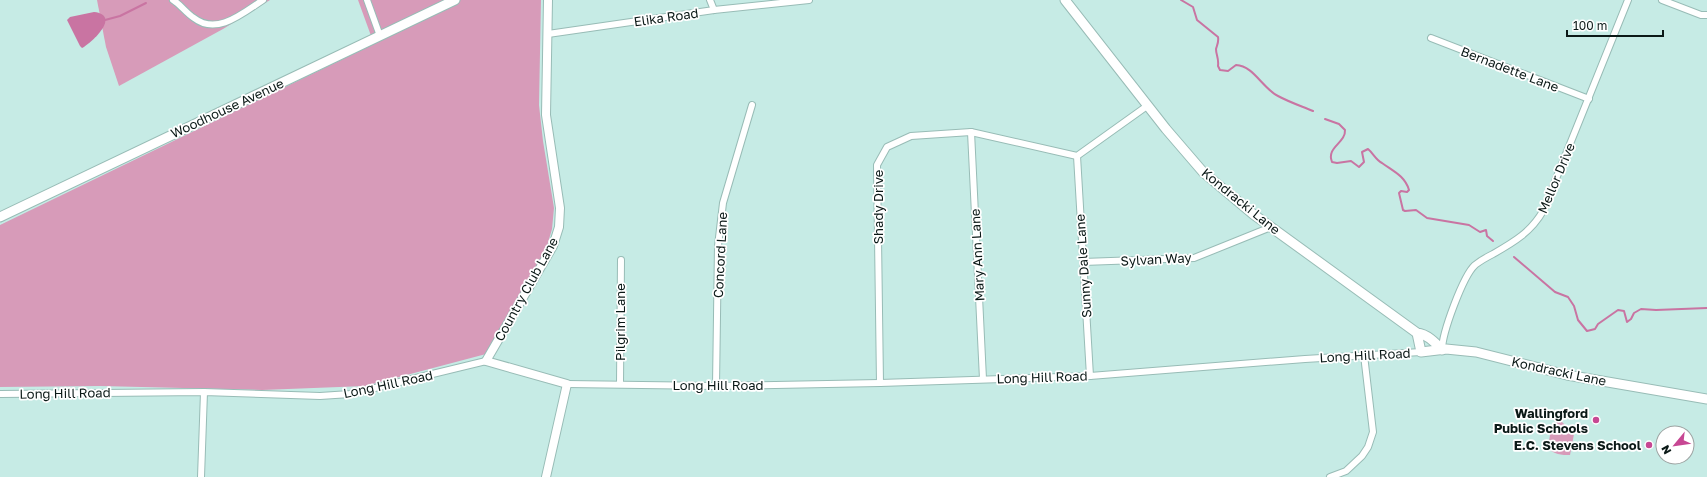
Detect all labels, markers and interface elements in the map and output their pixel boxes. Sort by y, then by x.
street label: Elika Road [633,5,699,29]
scale bar [1567,12,1663,38]
text: 100 m [1573,18,1607,33]
street label: Bernadette Lane [1459,43,1561,95]
street label: Woodhouse Avenue [168,75,286,141]
street label: Mellor Drive [1534,140,1578,216]
street label: Kondracki Lane [1199,164,1283,238]
street label: Shady Drive [870,170,886,244]
street label: Mary Ann Lane [967,208,987,302]
street label: Concord Lane [710,212,730,298]
street label: Sunny Dale Lane [1071,213,1095,319]
street label: Country Club Lane [491,234,561,344]
street label: Sylvan Way [1120,249,1193,269]
street label: Pilgrim Lane [612,283,628,361]
street label: Long Hill Road [1319,345,1411,365]
street label: Kondracki Lane [1510,353,1608,389]
street label: Long Hill Road [342,367,434,401]
street label: Long Hill Road [996,367,1088,387]
street label: Long Hill Road [672,377,764,393]
street label: Long Hill Road [19,384,111,402]
place label: Wallingford Public Schools [1494,405,1588,436]
marker: Wallingford Public Schools [1591,415,1601,425]
north arrow [1655,425,1695,465]
place label: E.C. Stevens School [1514,437,1642,453]
marker: E.C. Stevens School [1644,440,1654,450]
text: N [1658,443,1674,457]

